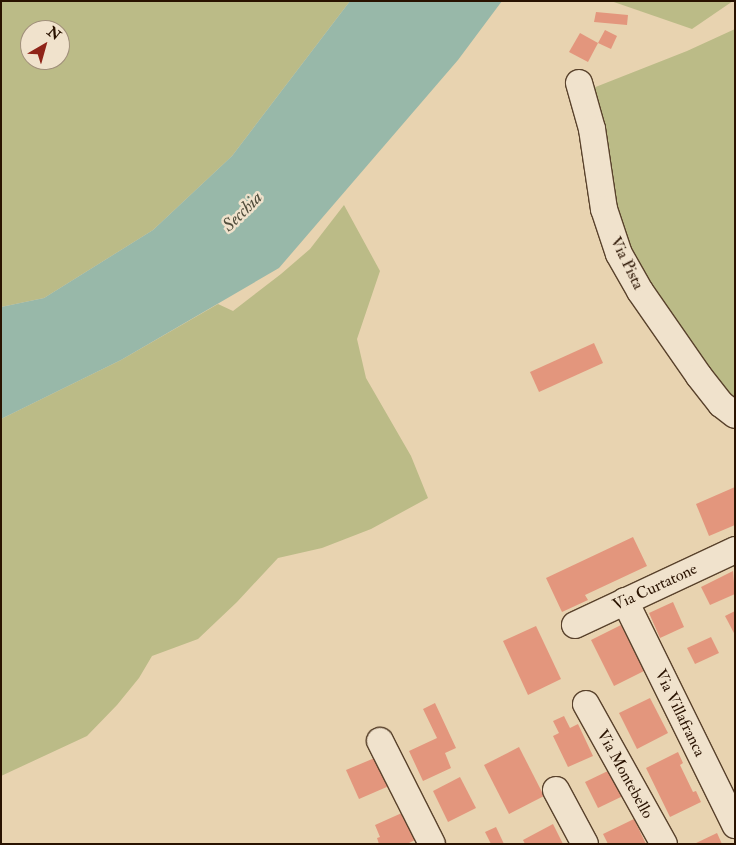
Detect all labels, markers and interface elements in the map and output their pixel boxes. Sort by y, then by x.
north arrow [20,20,70,70]
text: N [44,23,64,44]
water label: Secchia [218,187,268,237]
street label: Via Pista [606,234,648,292]
street label: Via Curtatone [610,559,700,615]
street label: Via Villafranca [651,666,709,760]
street label: Via Montebello [593,726,657,822]

